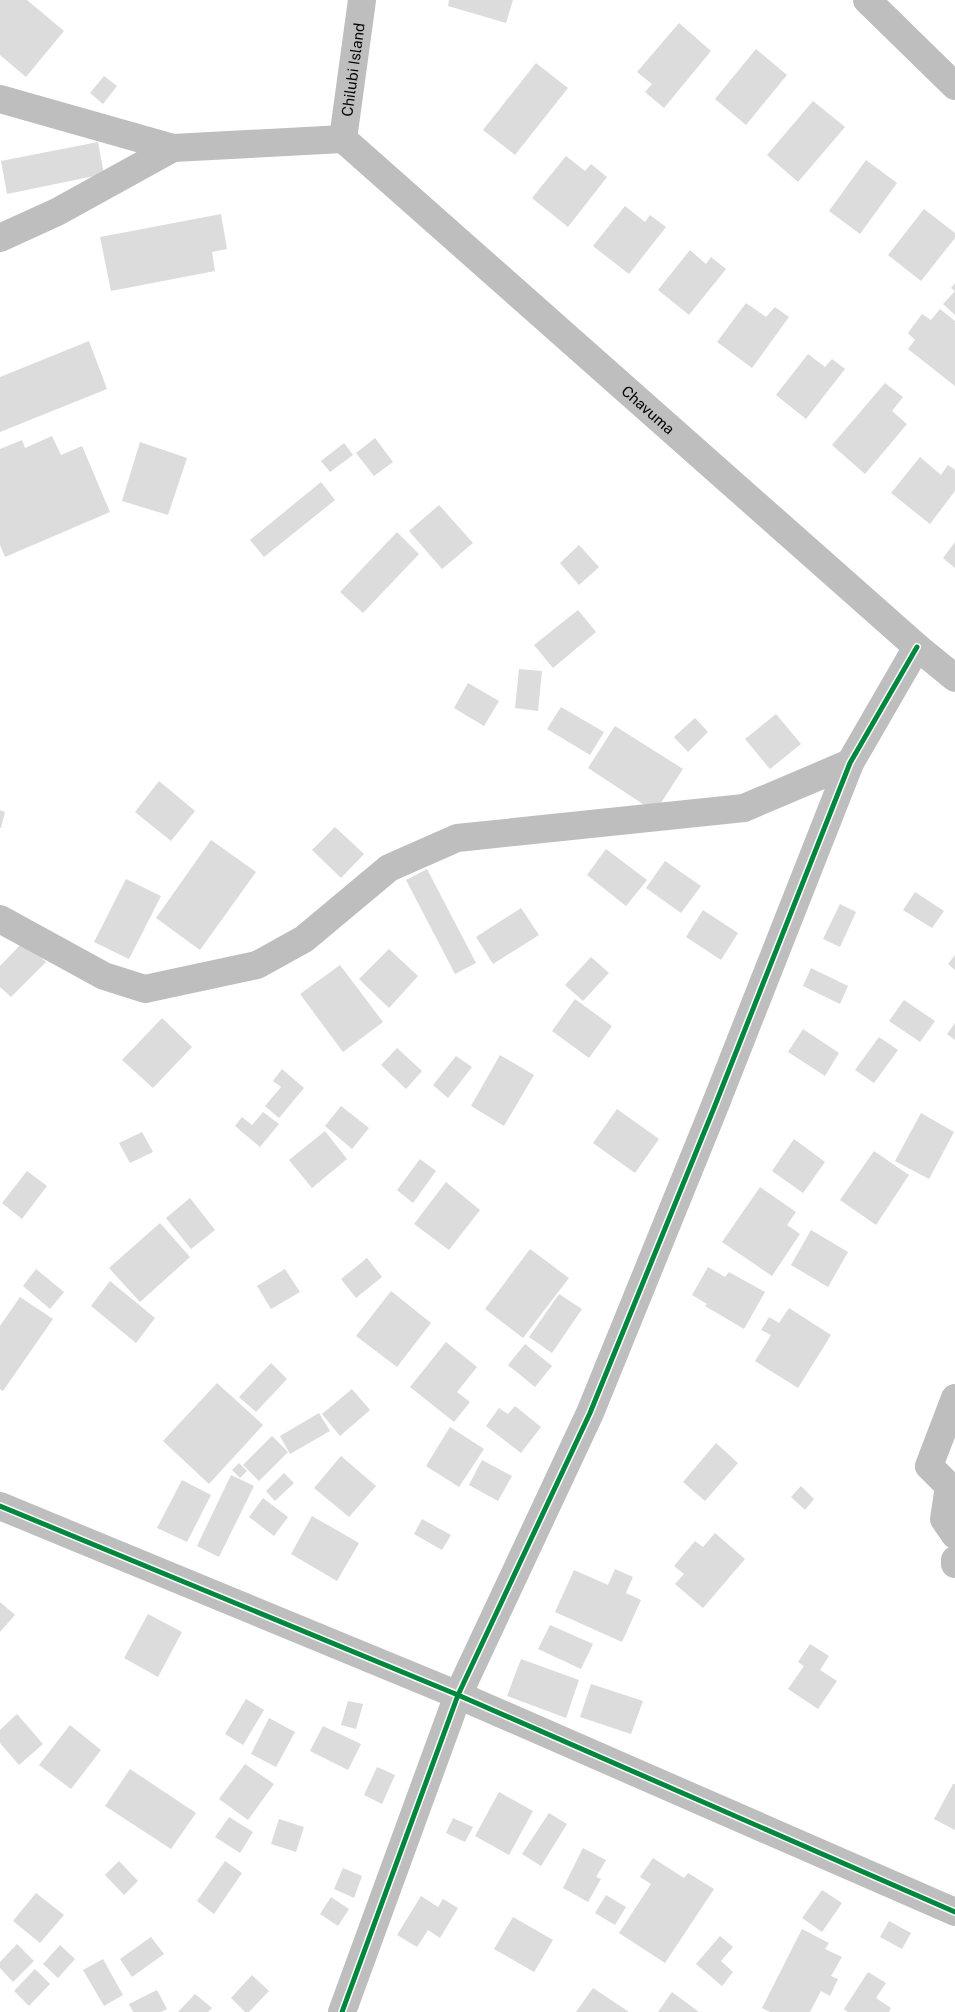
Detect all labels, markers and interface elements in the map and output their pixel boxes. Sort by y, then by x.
street label: Chilubi Island [338,22,367,118]
street label: Chavuma [619,382,678,437]

